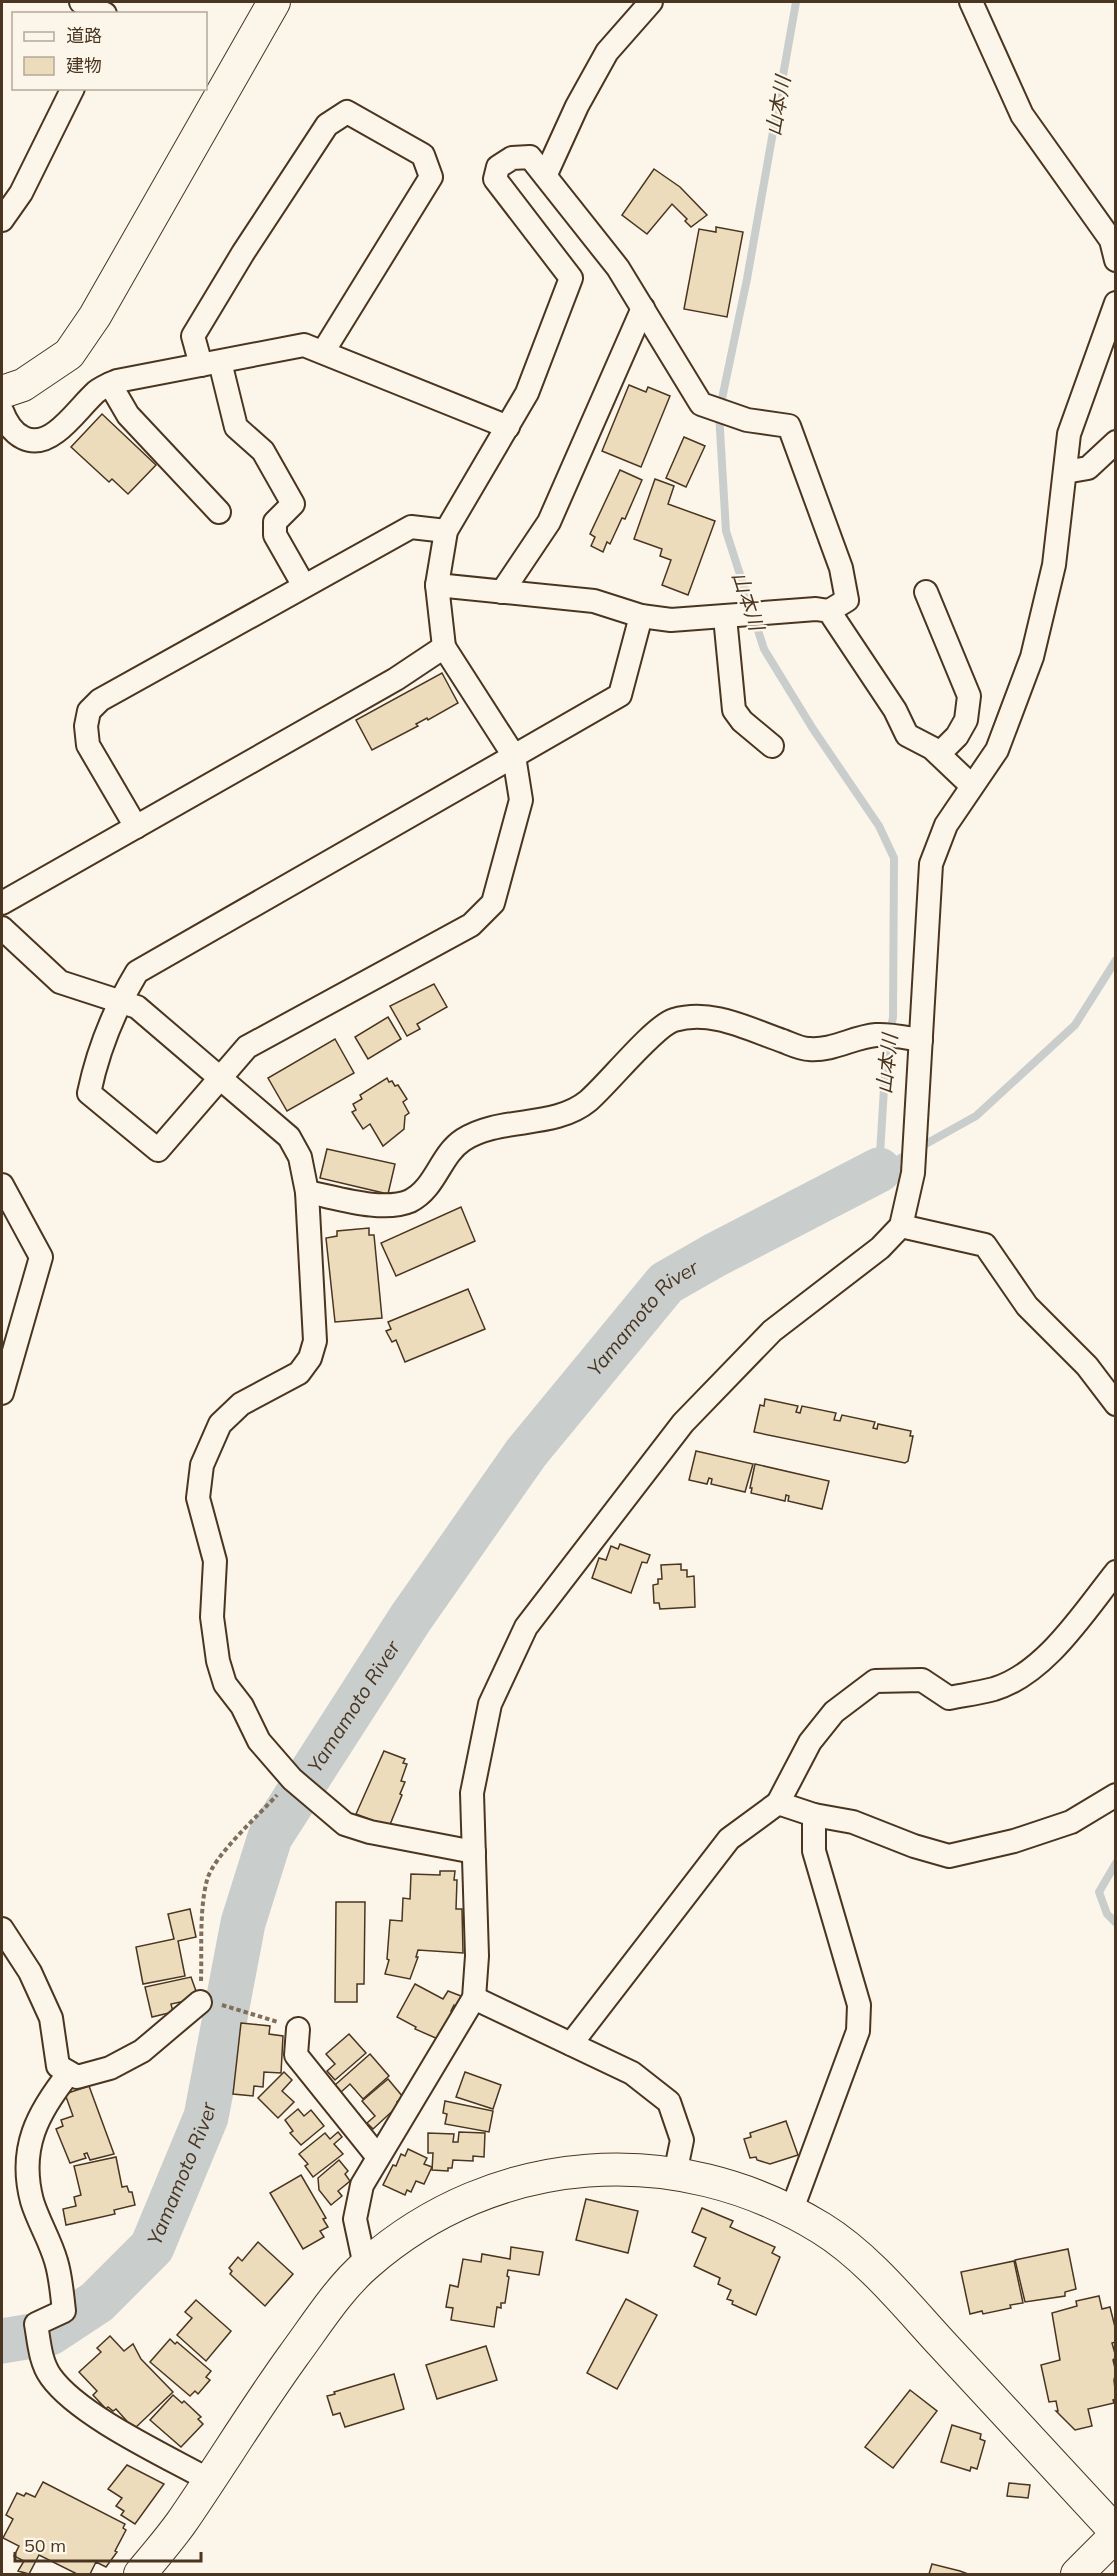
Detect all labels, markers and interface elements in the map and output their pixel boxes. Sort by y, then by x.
legend [12,12,207,90]
text: 道路 [66,24,102,47]
text: 建物 [66,54,102,77]
water label: 山本川 [760,72,795,138]
water label: 山本川 [727,568,770,635]
water label: 山本川 [871,1031,902,1095]
water label: Yamamoto River [582,1254,703,1381]
water label: Yamamoto River [302,1635,405,1777]
water label: Yamamoto River [141,2100,221,2249]
scale bar [15,2525,201,2563]
text: 50 m [24,2534,66,2557]

